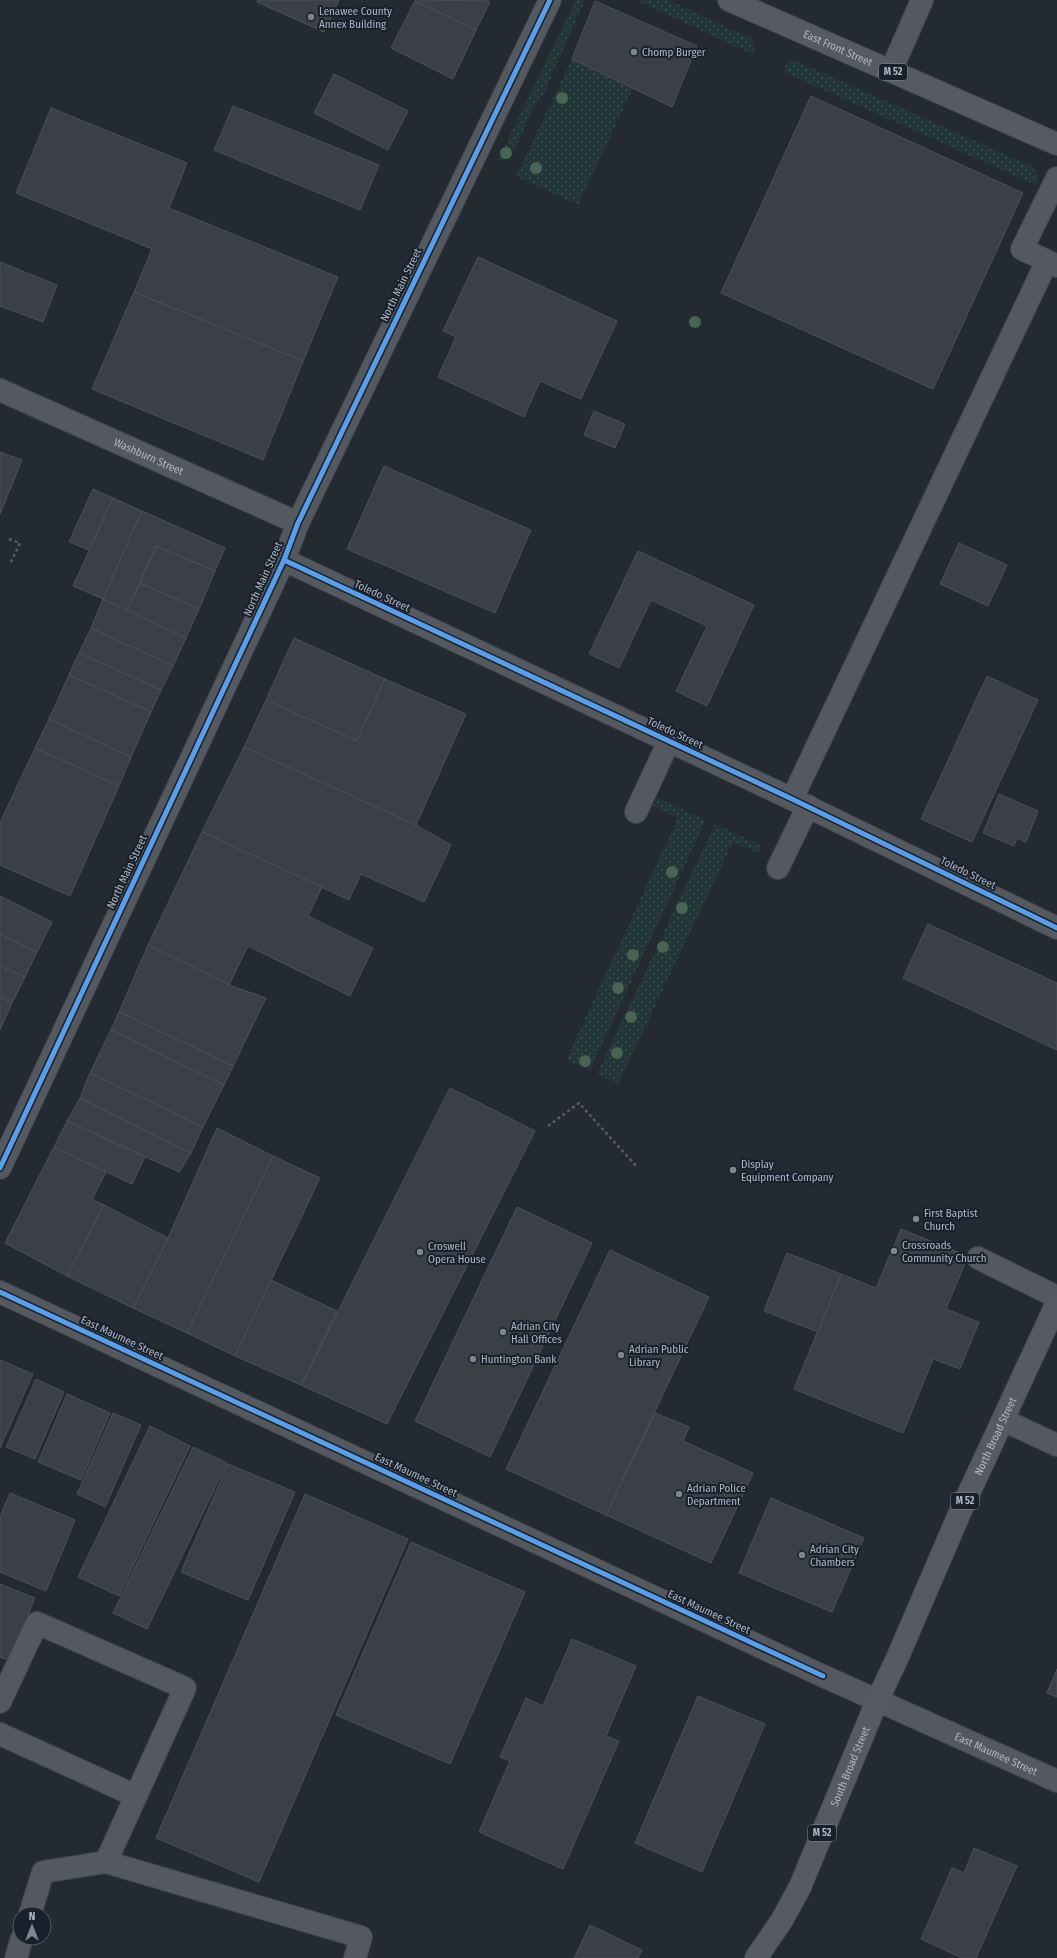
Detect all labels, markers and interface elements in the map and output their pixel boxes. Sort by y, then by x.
place label: Lenawee County Annex Building [319,5,392,31]
marker: Lenawee County Annex Building [306,12,316,22]
street label: East Front Street [801,27,875,69]
place label: Chomp Burger [642,46,706,59]
marker: Chomp Burger [629,47,639,57]
road number: M 52 [879,64,907,80]
street label: North Main Street [378,246,424,324]
street label: Washburn Street [112,435,186,478]
street label: North Main Street [241,540,285,618]
street label: Toledo Street [352,577,412,615]
street label: Toledo Street [645,714,705,752]
street label: North Main Street [104,833,150,911]
street label: Toledo Street [938,854,998,892]
place label: Display Equipment Company [741,1158,834,1184]
marker: Display Equipment Company [728,1165,738,1175]
place label: First Baptist Church [924,1207,978,1233]
marker: First Baptist Church [911,1214,921,1224]
place label: Crossroads Community Church [902,1239,987,1265]
place label: Croswell Opera House [428,1240,486,1266]
marker: Crossroads Community Church [889,1246,899,1256]
marker: Croswell Opera House [415,1247,425,1257]
street label: East Maumee Street [79,1313,166,1363]
place label: Adrian City Hall Offices [511,1320,562,1346]
marker: Adrian City Hall Offices [498,1327,508,1337]
place label: Adrian Public Library [629,1343,689,1369]
marker: Adrian Public Library [616,1350,626,1360]
place label: Huntington Bank [481,1353,557,1366]
marker: Huntington Bank [468,1354,478,1364]
street label: North Broad Street [972,1395,1019,1477]
street label: East Maumee Street [373,1450,460,1500]
place label: Adrian Police Department [687,1482,746,1508]
marker: Adrian Police Department [674,1489,684,1499]
road number: M 52 [951,1493,979,1509]
place label: Adrian City Chambers [810,1543,859,1569]
marker: Adrian City Chambers [797,1550,807,1560]
street label: East Maumee Street [666,1587,753,1637]
street label: South Broad Street [828,1724,872,1808]
street label: East Maumee Street [953,1730,1040,1778]
road number: M 52 [808,1825,836,1841]
north arrow [12,1906,52,1946]
text: N [29,1910,35,1923]

